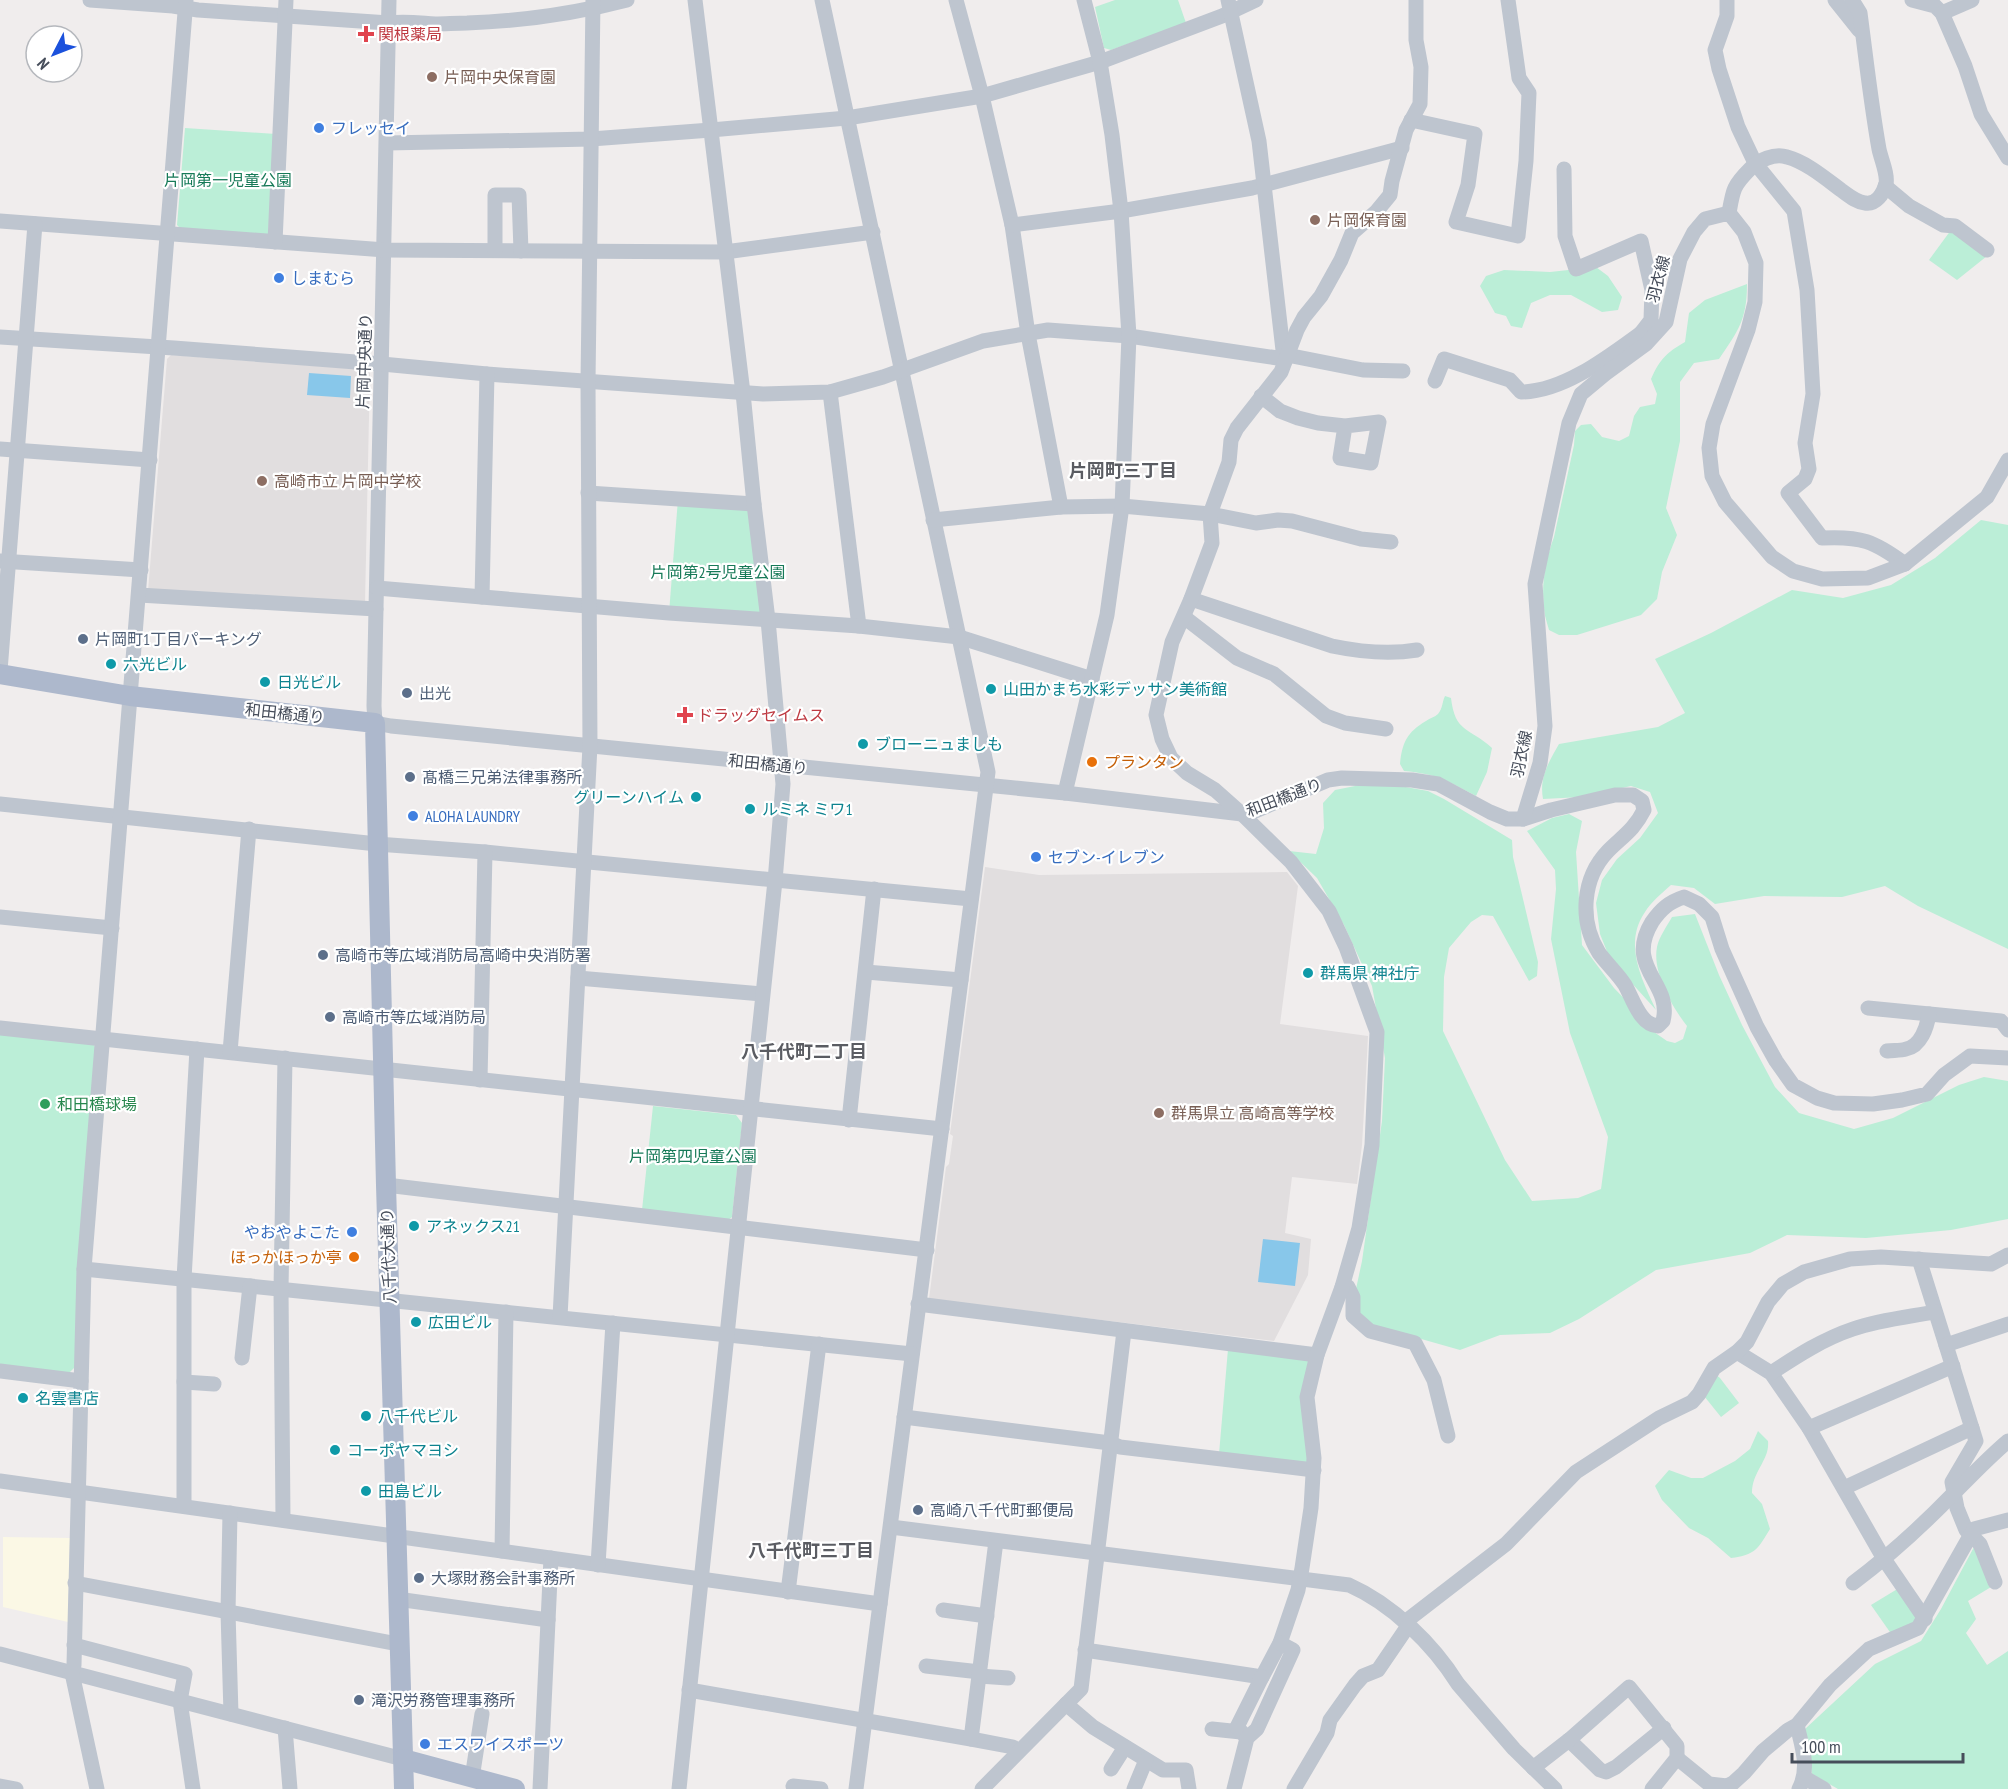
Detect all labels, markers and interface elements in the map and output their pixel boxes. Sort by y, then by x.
north arrow [24,24,84,84]
place label: 関根薬局 [378,24,442,44]
marker: 関根薬局 [359,27,373,41]
text: N [33,54,53,74]
place label: 片岡中央保育園 [444,67,556,87]
marker: 片岡中央保育園 [425,70,439,84]
place label: フレッセイ [331,118,411,138]
marker: フレッセイ [312,121,326,135]
park label: 片岡第一児童公園 [164,170,292,190]
place label: 片岡保育園 [1327,210,1407,230]
marker: 片岡保育園 [1308,213,1322,227]
street label: 羽衣線 [1642,253,1674,305]
place label: しまむら [291,268,355,288]
marker: しまむら [272,271,286,285]
street label: 片岡中央通り [352,313,376,409]
district label: 片岡町三丁目 [1069,459,1177,482]
place label: 高崎市立 片岡中学校 [274,471,421,491]
marker: 高崎市立 片岡中学校 [255,474,269,488]
park label: 片岡第2号児童公園 [650,562,786,582]
place label: 片岡町1丁目パーキング [95,629,262,649]
marker: 片岡町1丁目パーキング [76,632,90,646]
place label: 六光ビル [123,654,187,674]
marker: 六光ビル [104,657,118,671]
place label: 日光ビル [277,672,341,692]
marker: 日光ビル [258,675,272,689]
place label: 山田かまち水彩デッサン美術館 [1003,679,1227,699]
marker: 山田かまち水彩デッサン美術館 [984,682,998,696]
place label: 出光 [419,683,451,703]
marker: 出光 [400,686,414,700]
street label: 和田橋通り [244,699,326,727]
place label: ドラッグセイムス [697,705,825,725]
marker: ドラッグセイムス [678,708,692,722]
street label: 羽衣線 [1506,728,1536,780]
place label: ブローニュましも [875,734,1003,754]
marker: ブローニュましも [856,737,870,751]
street label: 和田橋通り [727,750,809,778]
place label: プランタン [1104,752,1184,772]
marker: プランタン [1085,755,1099,769]
place label: 髙橋三兄弟法律事務所 [422,767,582,787]
marker: 髙橋三兄弟法律事務所 [403,770,417,784]
street label: 和田橋通り [1243,773,1325,821]
place label: グリーンハイム [573,787,684,807]
marker: グリーンハイム [689,790,703,804]
place label: ルミネ ミワ1 [762,799,853,819]
marker: ルミネ ミワ1 [743,802,757,816]
place label: ALOHA LAUNDRY [425,806,521,826]
marker: ALOHA LAUNDRY [406,809,420,823]
place label: セブン-イレブン [1048,847,1165,867]
marker: セブン-イレブン [1029,850,1043,864]
place label: 高崎市等広域消防局高崎中央消防署 [335,945,591,965]
marker: 高崎市等広域消防局高崎中央消防署 [316,948,330,962]
place label: 群馬県 神社庁 [1320,963,1419,983]
marker: 群馬県 神社庁 [1301,966,1315,980]
place label: 高崎市等広域消防局 [342,1007,486,1027]
marker: 高崎市等広域消防局 [323,1010,337,1024]
district label: 八千代町二丁目 [741,1040,867,1063]
place label: 和田橋球場 [57,1094,137,1114]
marker: 和田橋球場 [38,1097,52,1111]
place label: 群馬県立 高崎高等学校 [1171,1103,1334,1123]
marker: 群馬県立 高崎高等学校 [1152,1106,1166,1120]
park label: 片岡第四児童公園 [629,1146,757,1166]
street label: 八千代大通り [376,1208,400,1304]
place label: アネックス21 [426,1216,520,1236]
marker: アネックス21 [407,1219,421,1233]
place label: やおやよこた [244,1222,340,1242]
marker: やおやよこた [345,1225,359,1239]
place label: ほっかほっか亭 [230,1247,342,1267]
marker: ほっかほっか亭 [347,1250,361,1264]
place label: 広田ビル [428,1312,492,1332]
marker: 広田ビル [409,1315,423,1329]
place label: 名雲書店 [35,1388,99,1408]
marker: 名雲書店 [16,1391,30,1405]
place label: 八千代ビル [378,1406,458,1426]
marker: 八千代ビル [359,1409,373,1423]
place label: コーポヤマヨシ [347,1440,459,1460]
marker: コーポヤマヨシ [328,1443,342,1457]
place label: 田島ビル [378,1481,442,1501]
marker: 田島ビル [359,1484,373,1498]
place label: 高崎八千代町郵便局 [930,1500,1074,1520]
marker: 高崎八千代町郵便局 [911,1503,925,1517]
district label: 八千代町三丁目 [748,1539,874,1562]
place label: 大塚財務会計事務所 [431,1568,575,1588]
marker: 大塚財務会計事務所 [412,1571,426,1585]
place label: 滝沢労務管理事務所 [371,1690,515,1710]
marker: 滝沢労務管理事務所 [352,1693,366,1707]
scale bar [1792,1726,1963,1764]
place label: エスワイスポーツ [437,1734,564,1754]
text: 100 m [1801,1735,1841,1758]
marker: エスワイスポーツ [418,1737,432,1751]

